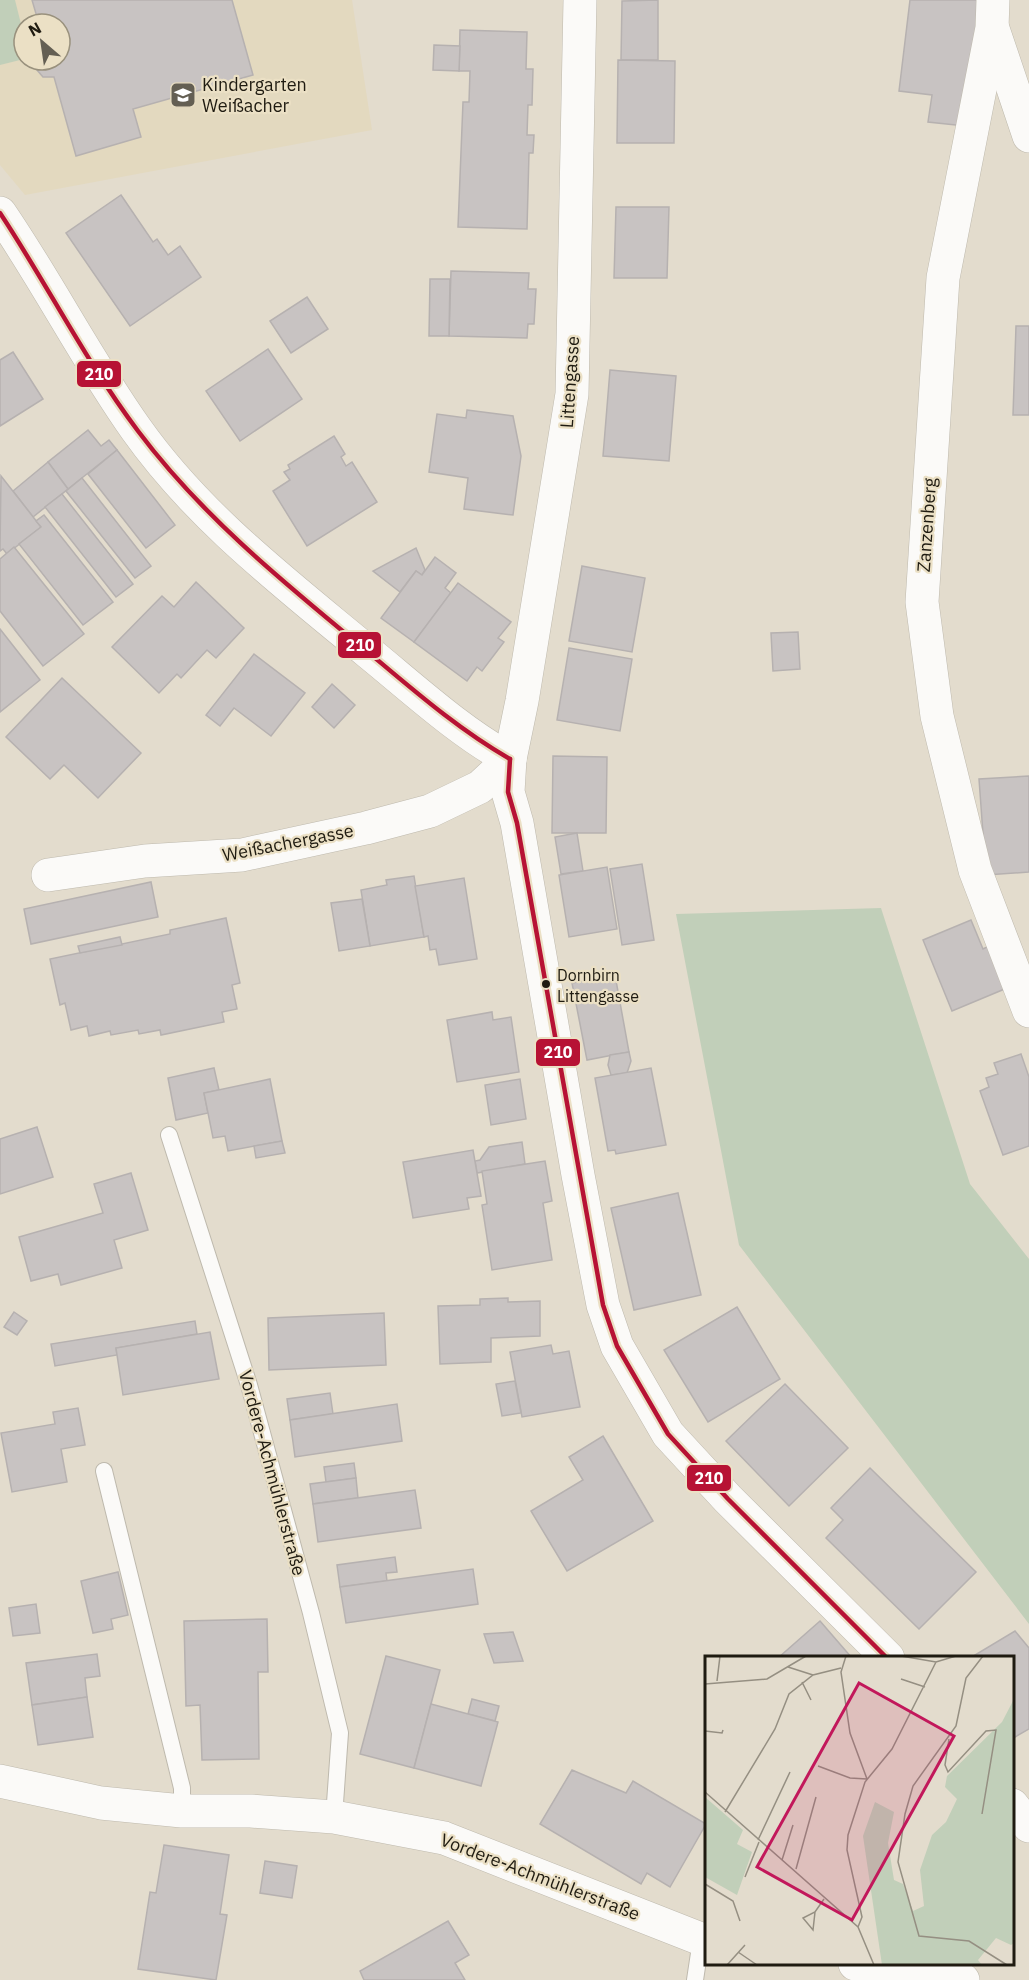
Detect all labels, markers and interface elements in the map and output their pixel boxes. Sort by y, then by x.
north arrow [12,12,72,72]
text: N [25,17,45,40]
place label: Kindergarten Weißacher [202,73,307,117]
school or university icon: Kindergarten Weißacher [168,80,198,110]
street label: Littengasse [555,335,584,429]
line badge: 210 [76,360,122,388]
text: 210 [85,364,114,384]
street label: Zanzenberg [912,477,941,573]
line badge: 210 [337,631,382,659]
text: 210 [346,635,375,655]
street label: Weißachergasse [220,818,356,867]
place label: Dornbirn Littengasse [557,965,639,1006]
marker: Dornbirn Littengasse [540,978,552,990]
line badge: 210 [535,1038,581,1067]
text: 210 [544,1042,573,1062]
street label: Vordere-Achmühlerstraße [234,1368,311,1578]
line badge: 210 [686,1464,732,1492]
text: 210 [695,1468,724,1488]
inset map [705,1656,1014,1965]
street label: Vordere-Achmühlerstraße [437,1828,643,1925]

